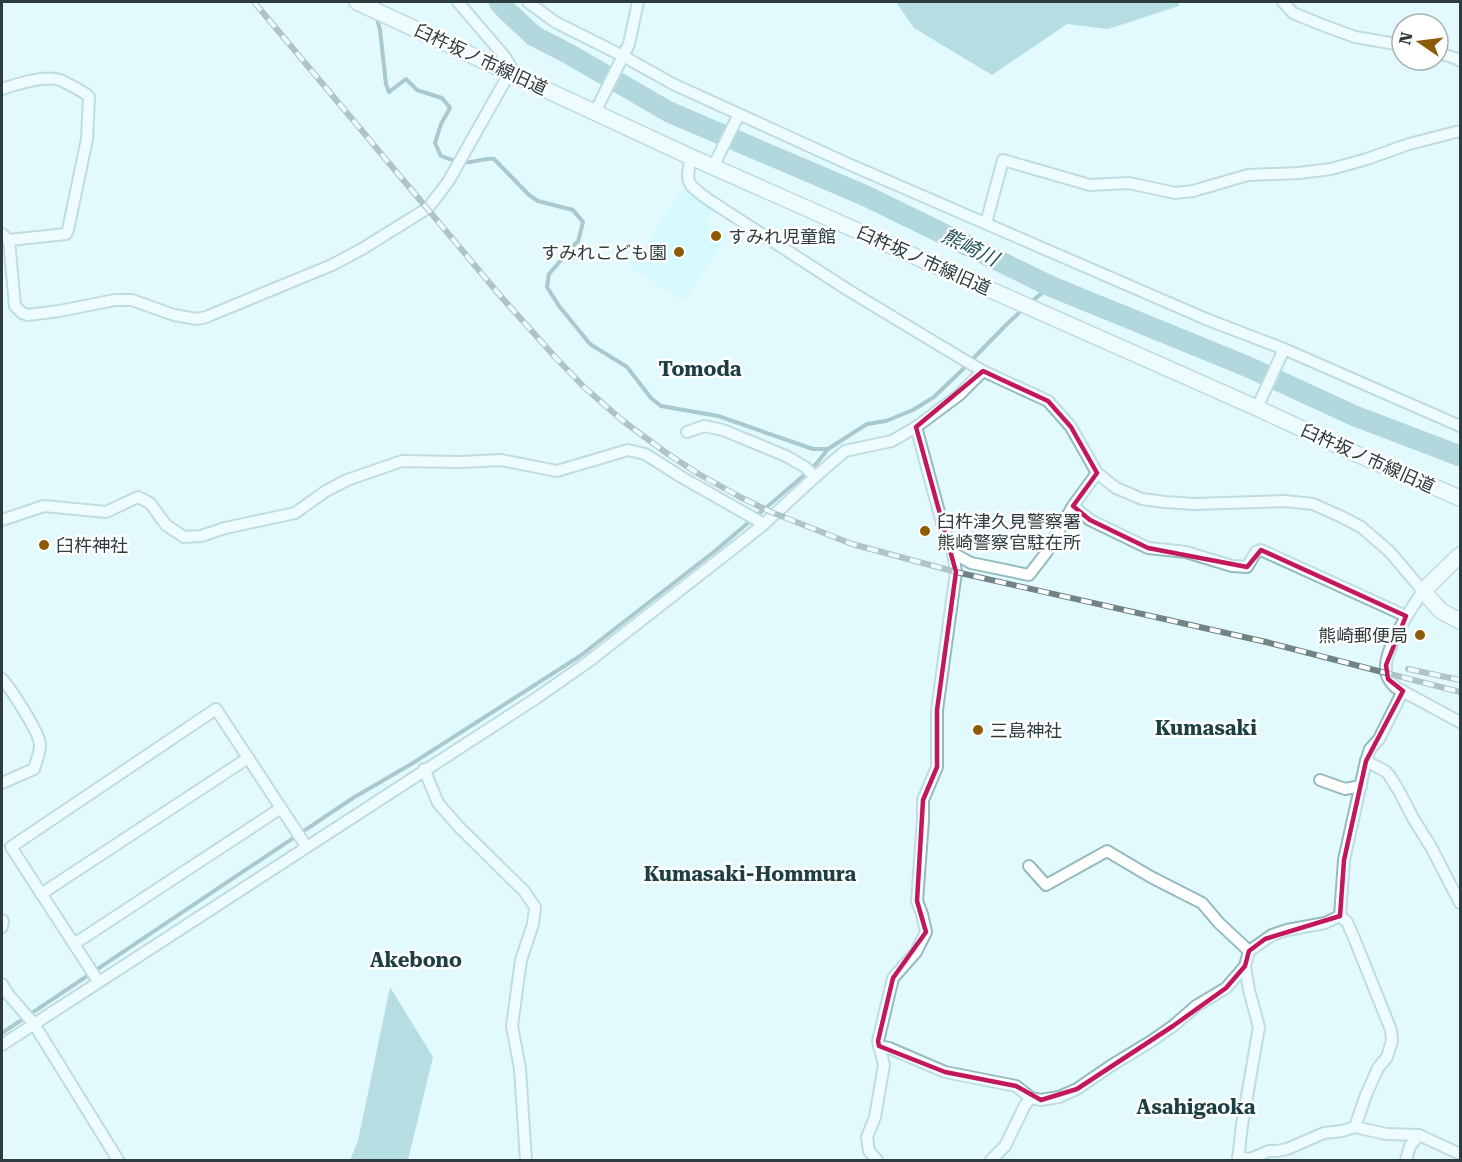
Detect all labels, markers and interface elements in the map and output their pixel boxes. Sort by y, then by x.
north arrow [1390,12,1450,72]
street label: 臼杵坂ノ市線旧道 [411,19,551,99]
text: N [1395,30,1417,47]
street label: 臼杵坂ノ市線旧道 [854,221,994,299]
water label: 熊崎川 [938,223,1004,272]
place label: すみれ児童館 [728,226,836,247]
marker: すみれ児童館 [709,229,723,243]
place label: すみれこども園 [541,242,667,263]
marker: すみれこども園 [672,245,686,259]
district label: Tomoda [658,357,742,381]
street label: 臼杵坂ノ市線旧道 [1298,419,1438,497]
place label: 臼杵津久見警察署 熊崎警察官駐在所 [937,511,1081,553]
marker: 臼杵津久見警察署 熊崎警察官駐在所 [918,524,932,538]
place label: 臼杵神社 [56,535,128,556]
marker: 臼杵神社 [37,538,51,552]
place label: 熊崎郵便局 [1318,625,1408,646]
marker: 熊崎郵便局 [1413,628,1427,642]
district label: Kumasaki [1155,716,1257,740]
place label: 三島神社 [990,720,1062,741]
marker: 三島神社 [971,723,985,737]
district label: Kumasaki-Hommura [644,862,857,886]
district label: Akebono [370,948,462,972]
district label: Asahigaoka [1137,1095,1256,1119]

